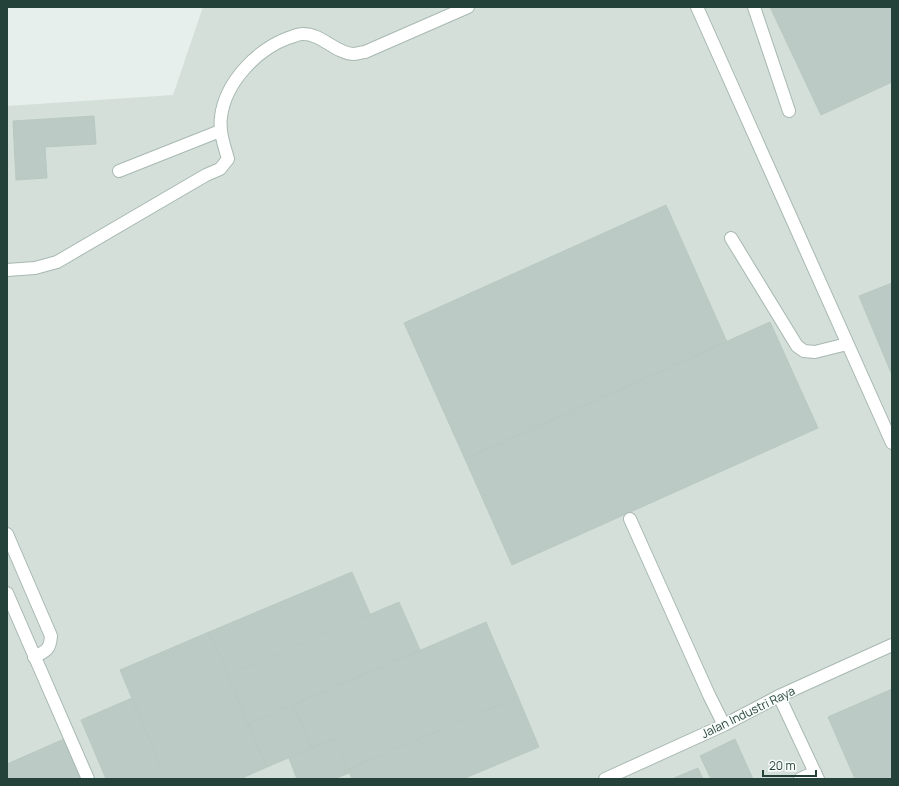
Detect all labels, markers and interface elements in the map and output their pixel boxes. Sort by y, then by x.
street label: Jalan Industri Raya [698,682,798,742]
scale bar [763,752,816,778]
text: 20 m [769,757,796,774]

